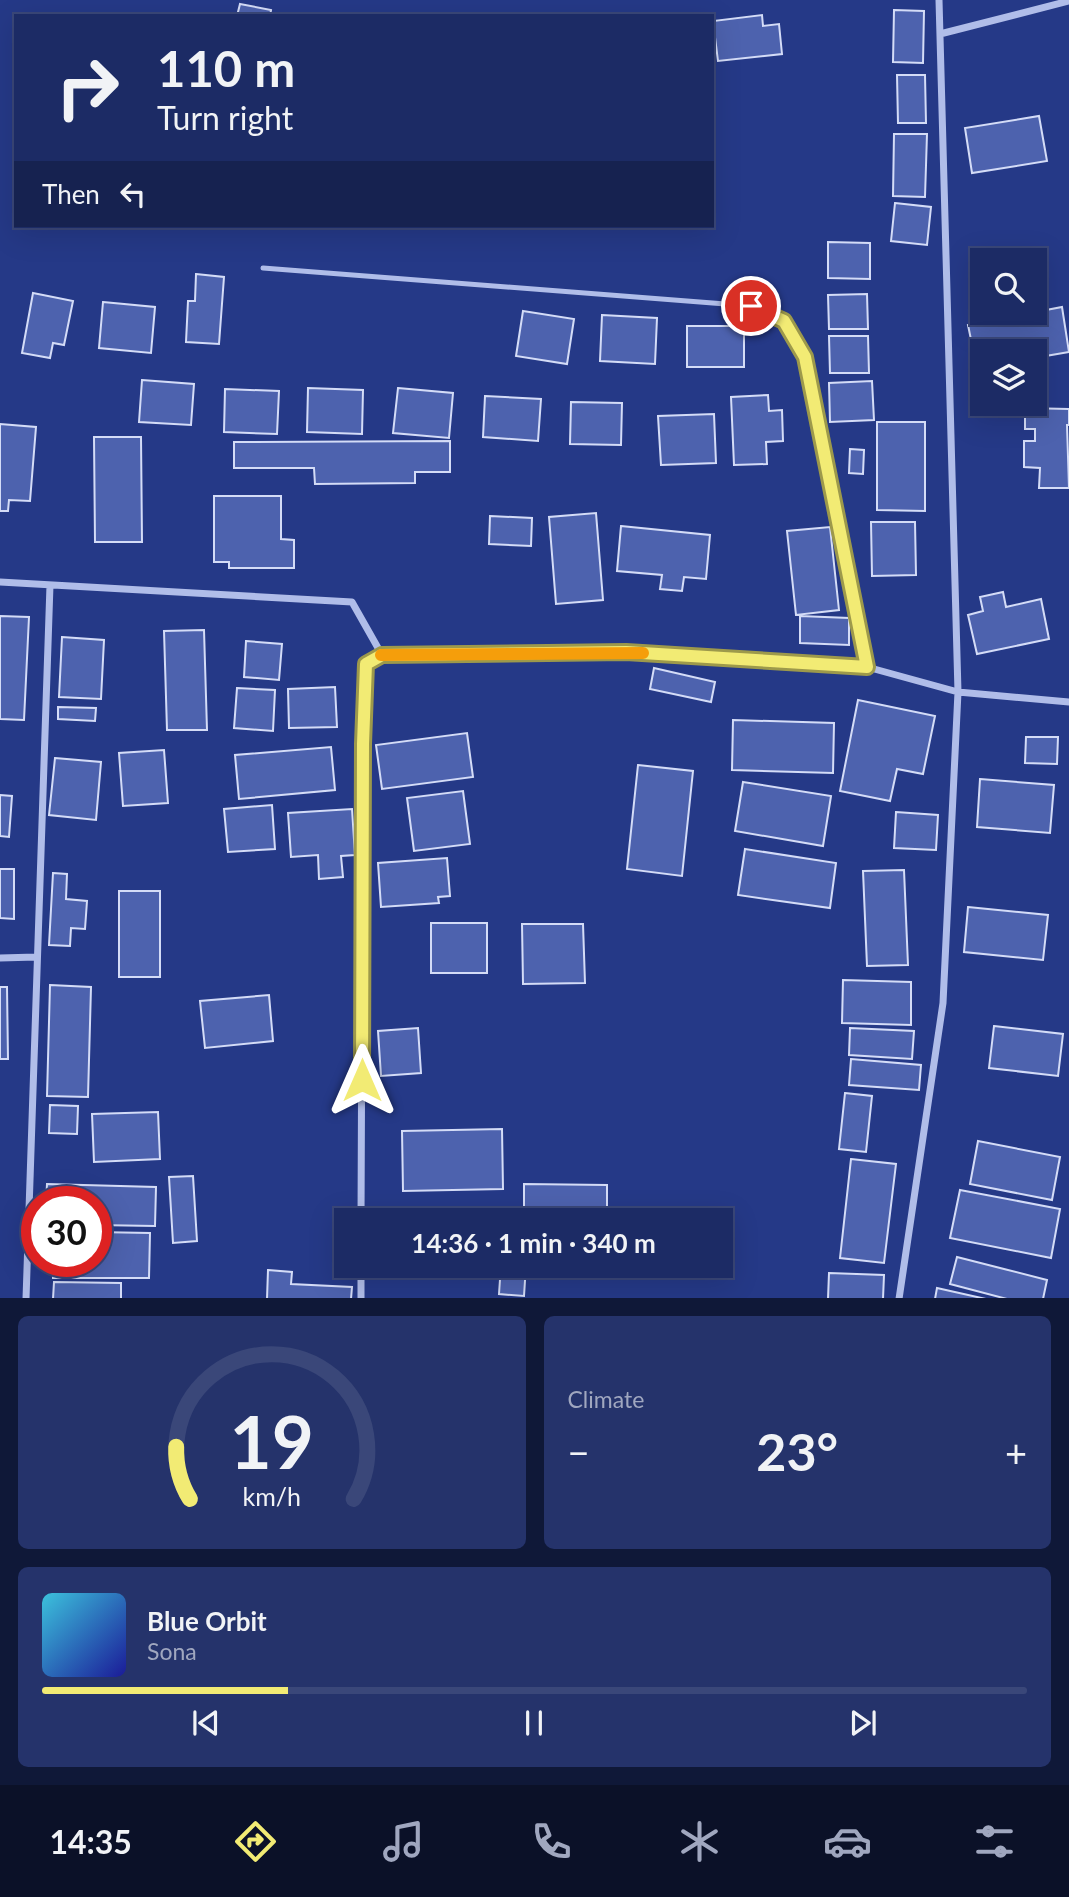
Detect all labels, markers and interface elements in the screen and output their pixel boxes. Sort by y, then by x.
text: 110 m [157,39,295,97]
icon: right [42,42,133,133]
text: Turn right [157,98,293,137]
icon: left [114,175,152,213]
text: Then [42,178,100,210]
map controls [970,248,1047,416]
button: search [970,248,1047,325]
pin [721,276,781,336]
icon: arrive [732,287,770,325]
button: layers [970,339,1047,416]
position arrow [325,1043,399,1117]
speed limit sign: 30 [21,1186,112,1277]
text: 14:36 · 1 min · 340 m [411,1227,656,1259]
text: Climate [568,1385,644,1413]
text: 19 [230,1397,314,1485]
text: 23° [756,1420,838,1482]
text: − [568,1429,590,1475]
text: + [1005,1429,1027,1475]
text: km/h [242,1480,301,1510]
text: Blue Orbit [147,1605,267,1637]
text: Sona [147,1637,197,1665]
icon: previous [187,1704,225,1742]
icon: pause [515,1704,553,1742]
icon: next [844,1704,882,1742]
icon: directions [231,1817,280,1866]
icon: music [379,1817,428,1866]
icon: phone [527,1817,576,1866]
icon: climate [675,1817,724,1866]
icon: car [823,1817,872,1866]
icon: filters [970,1817,1019,1866]
text: 14:35 [49,1822,132,1861]

